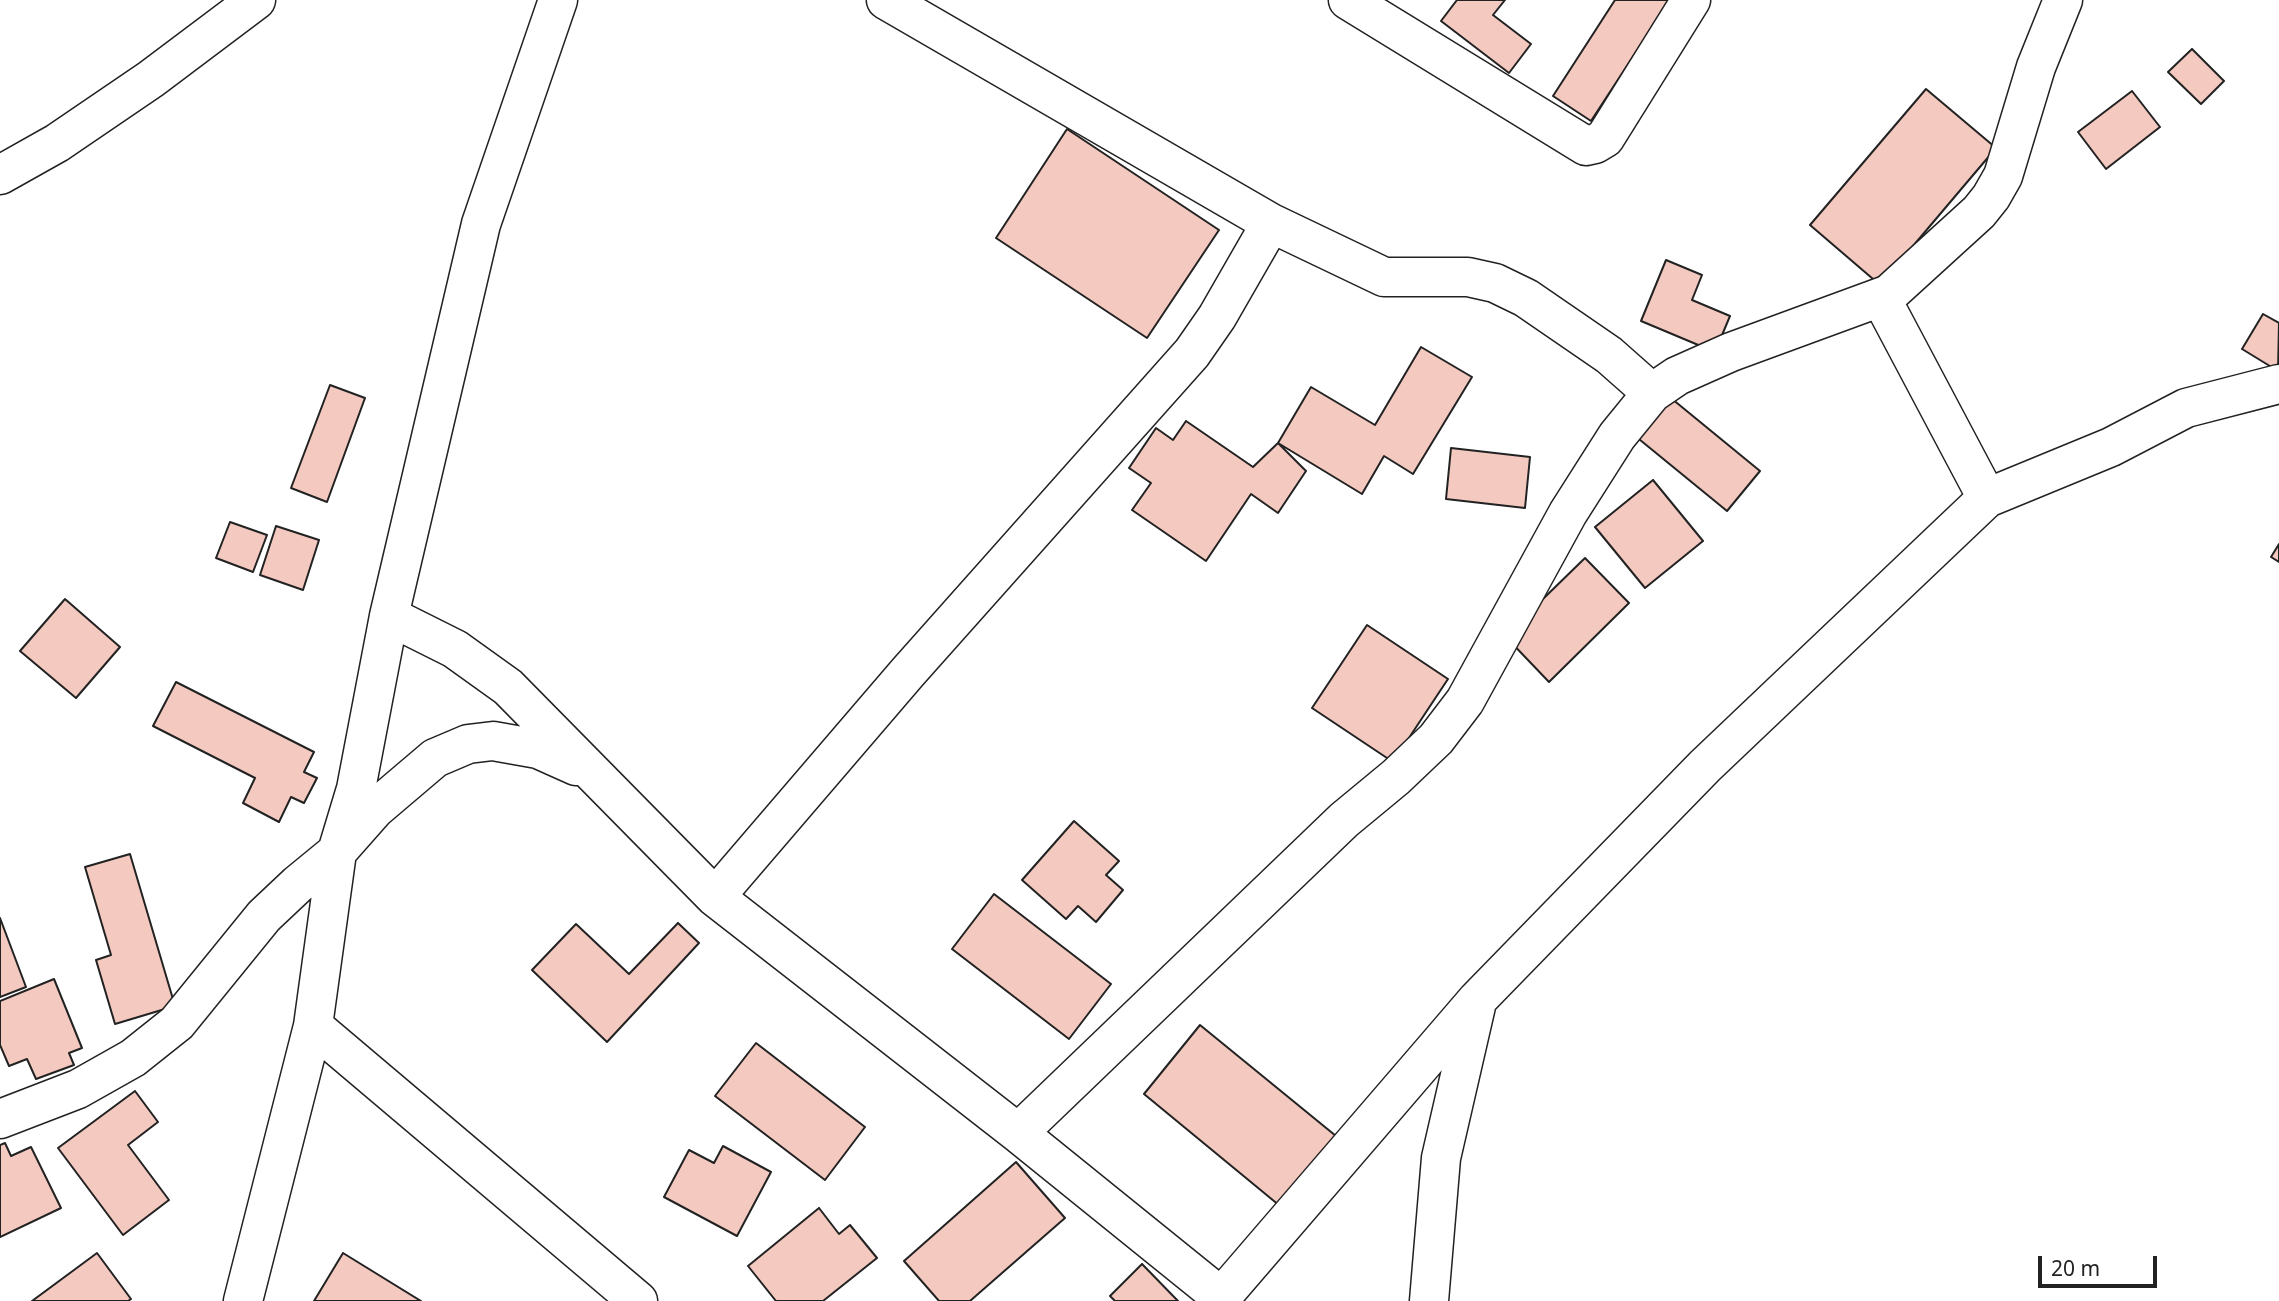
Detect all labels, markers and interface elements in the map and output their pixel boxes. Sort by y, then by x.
scale bar [2041,1242,2160,1286]
text: 20 m [2051,1254,2100,1282]

